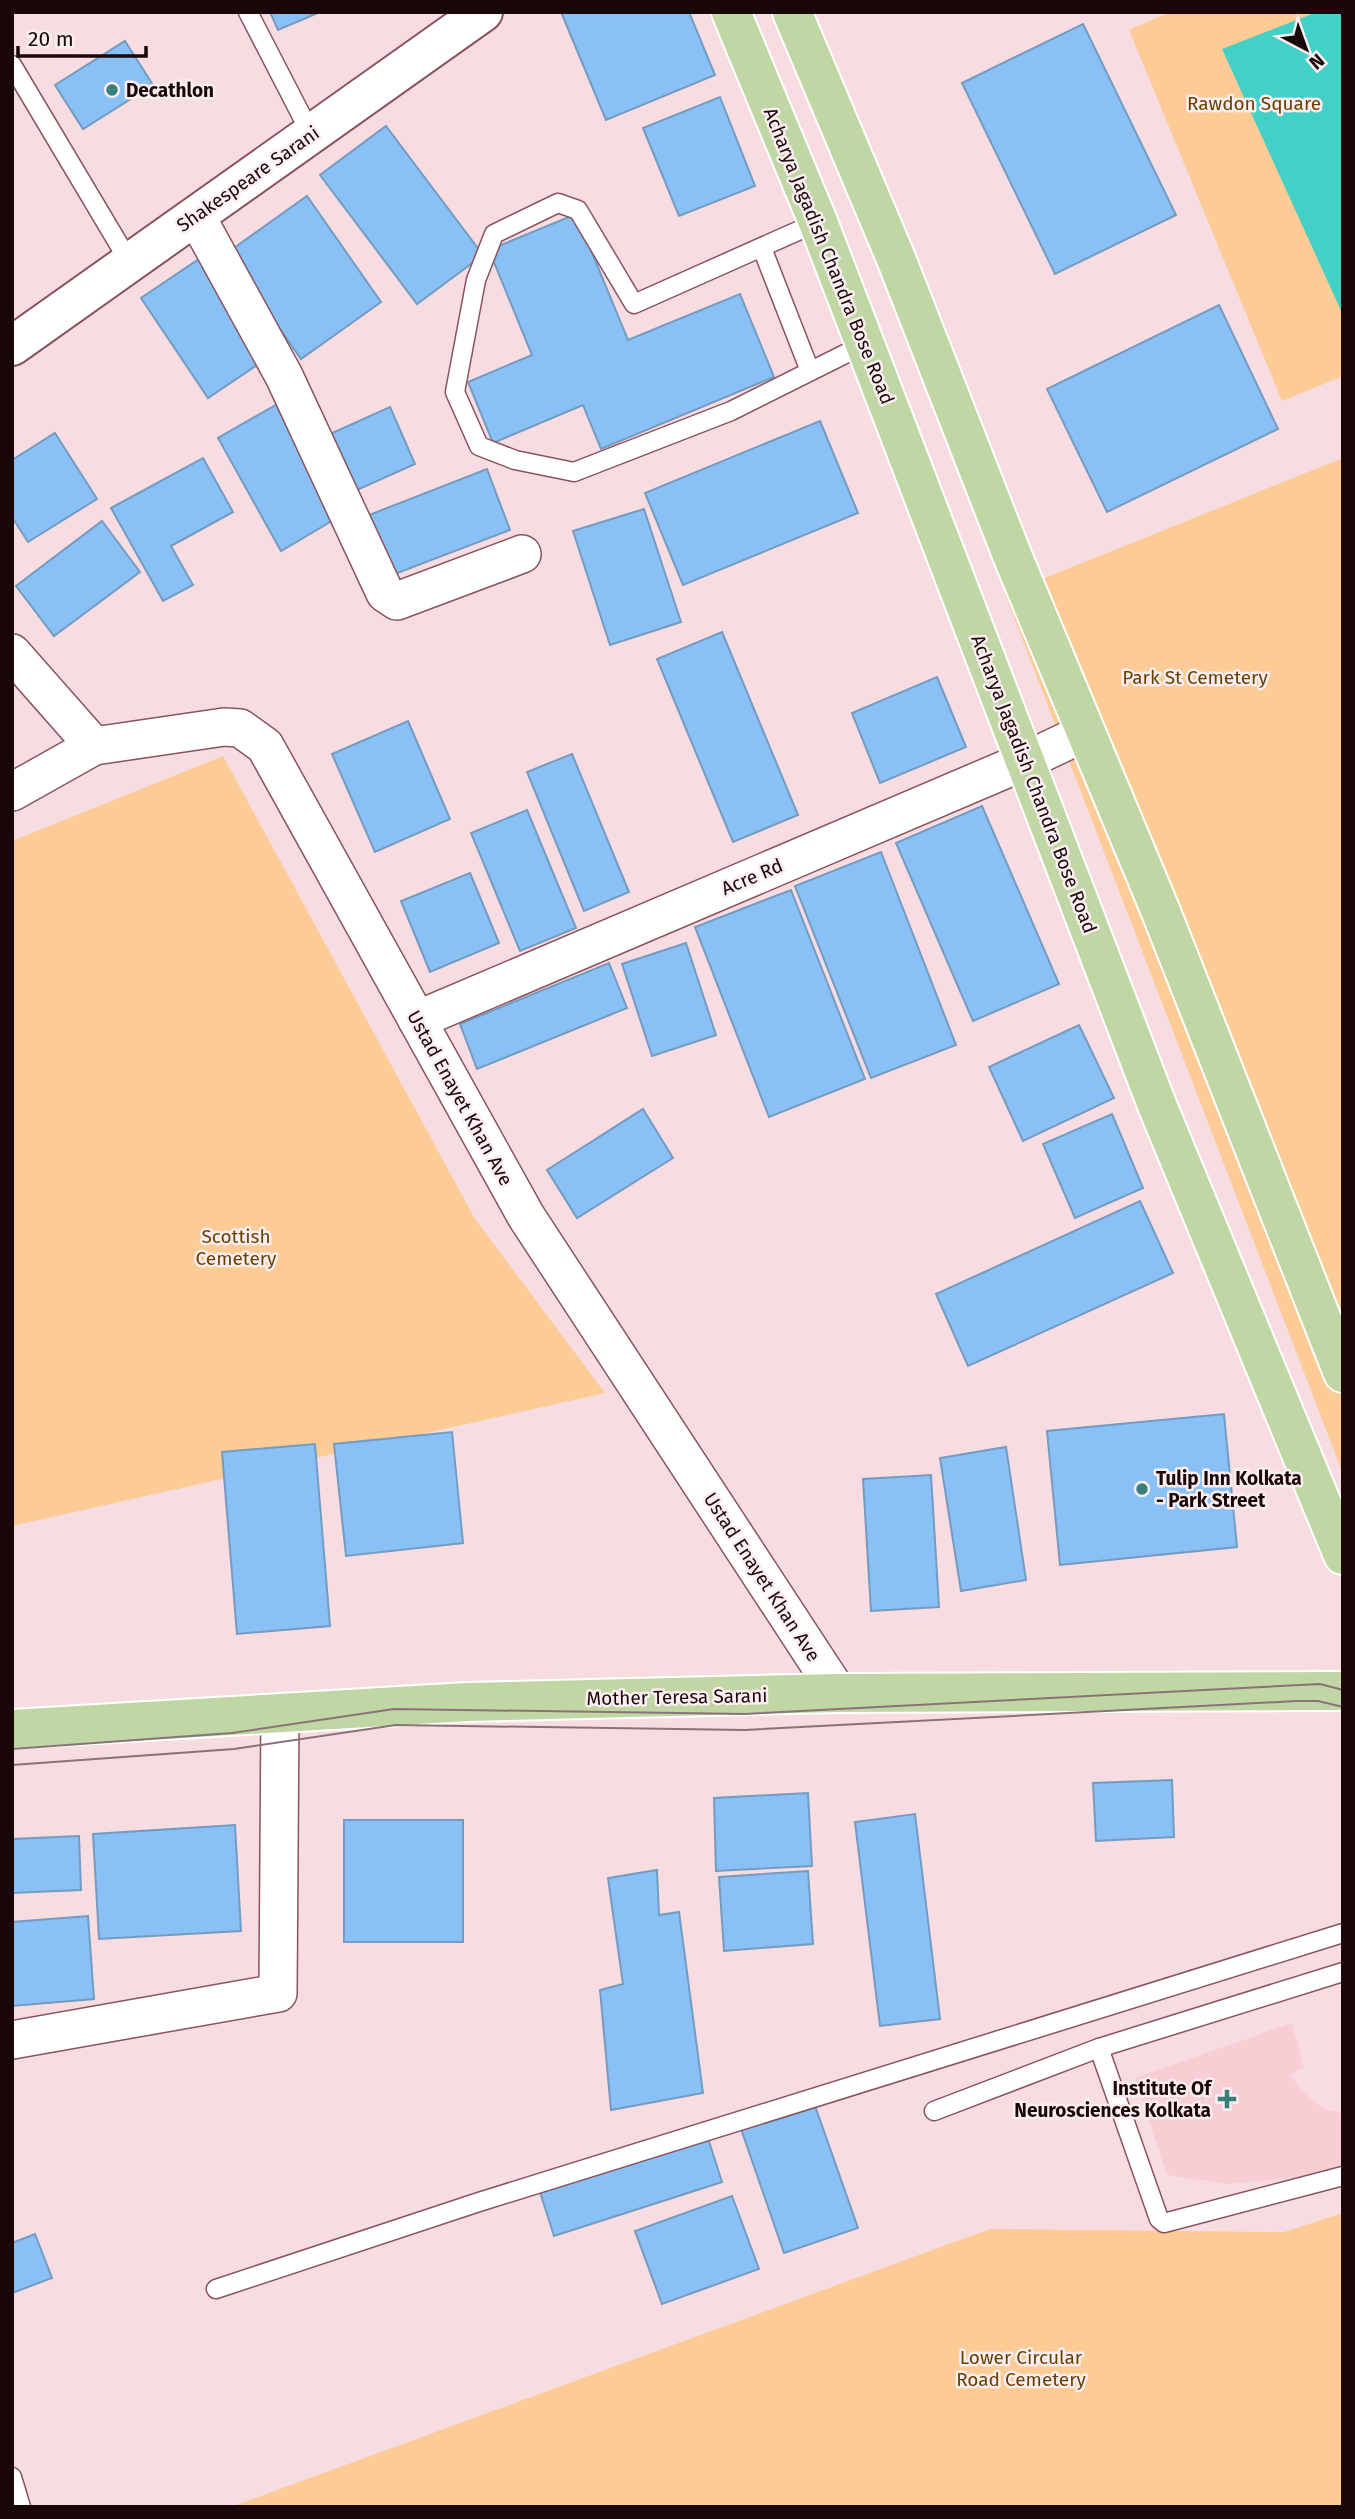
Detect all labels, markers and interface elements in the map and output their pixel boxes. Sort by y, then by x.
scale bar [18,14,145,58]
north arrow [1271,14,1341,84]
text: 20 m [28,26,74,52]
text: N [1305,49,1329,74]
place label: Decathlon [126,79,214,102]
marker: Decathlon [104,82,120,98]
park label: Rawdon Square [1187,92,1321,115]
street label: Acharya Jagadish Chandra Bose Road [759,104,899,408]
street label: Shakespeare Sarani [172,121,324,237]
street label: Acharya Jagadish Chandra Bose Road [966,631,1102,937]
park label: Park St Cemetery [1122,666,1268,689]
street label: Acre Rd [718,854,786,900]
street label: Ustad Enayet Khan Ave [402,1006,518,1190]
park label: Scottish Cemetery [196,1225,277,1270]
place label: Tulip Inn Kolkata - Park Street [1156,1467,1302,1512]
marker: Tulip Inn Kolkata - Park Street [1134,1481,1150,1497]
street label: Ustad Enayet Khan Ave [699,1488,825,1666]
street label: Mother Teresa Sarani [586,1684,768,1710]
place label: Institute Of Neurosciences Kolkata [1014,2077,1213,2122]
marker: Institute Of Neurosciences Kolkata [1217,2089,1237,2109]
park label: Lower Circular Road Cemetery [956,2346,1087,2391]

